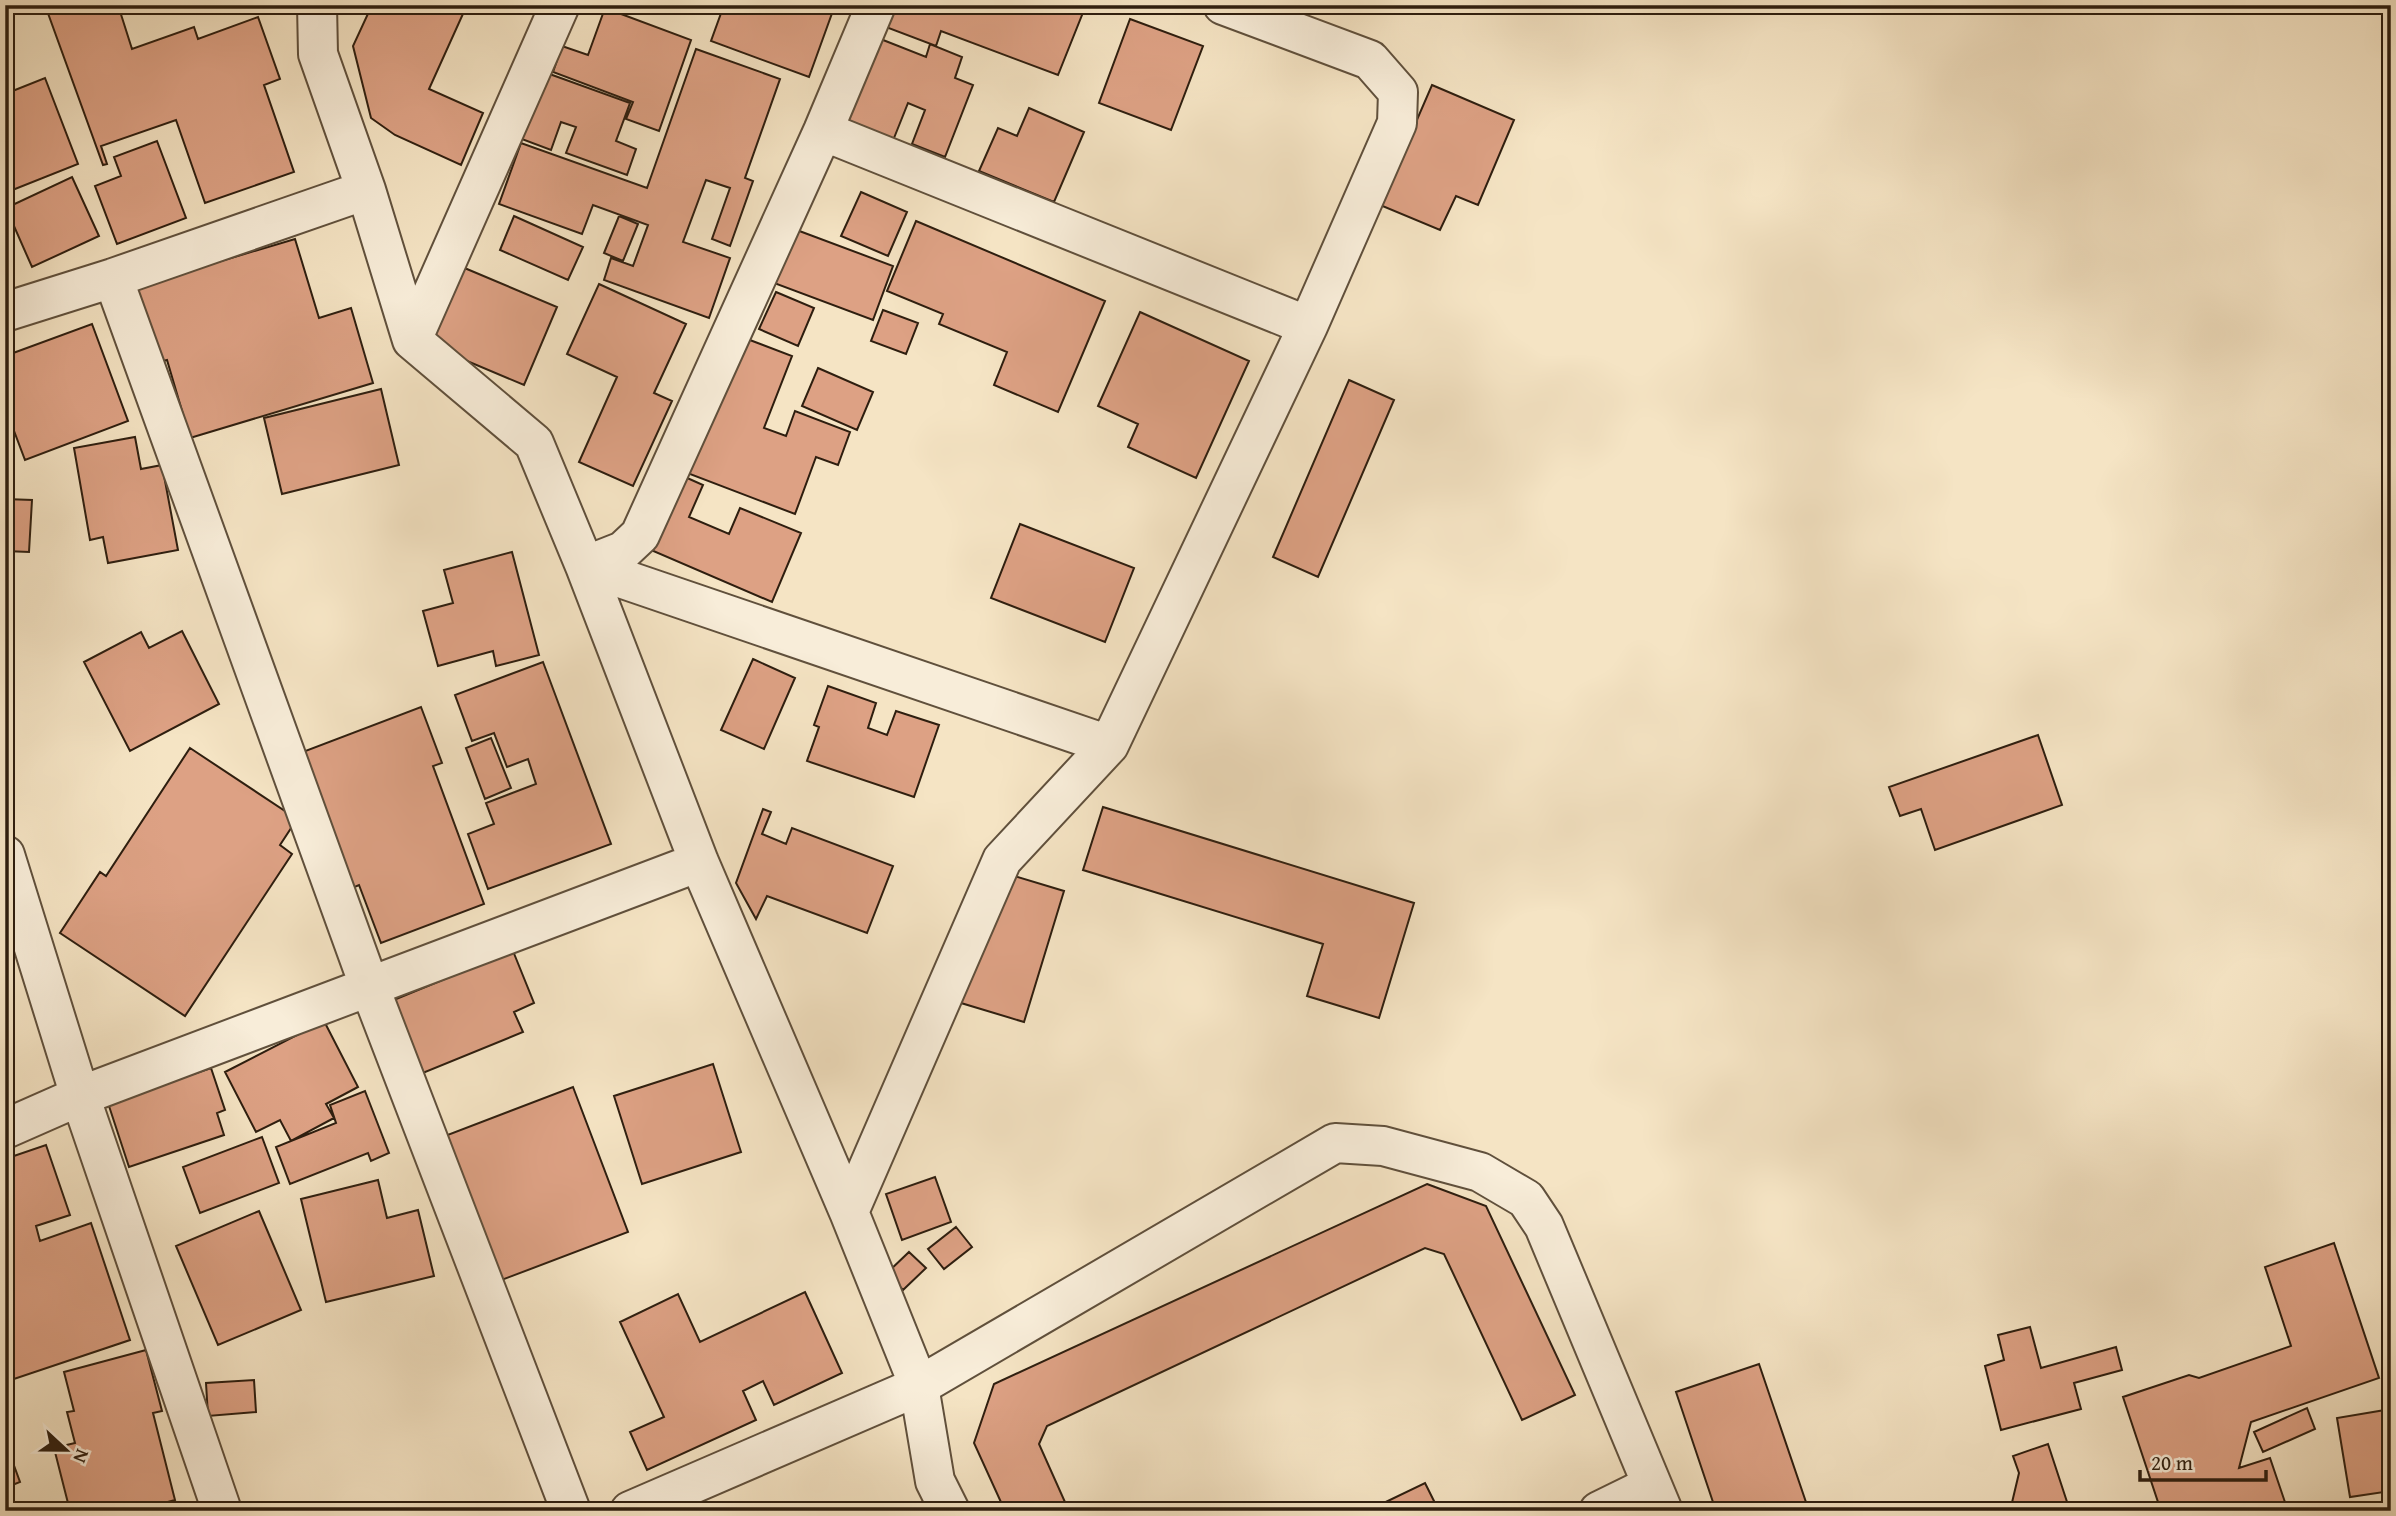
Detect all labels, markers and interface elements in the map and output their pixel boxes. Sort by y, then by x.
north arrow [32,1414,102,1484]
scale bar [2140,1439,2266,1483]
text: N [66,1445,97,1468]
text: 20 m [2151,1447,2193,1478]

